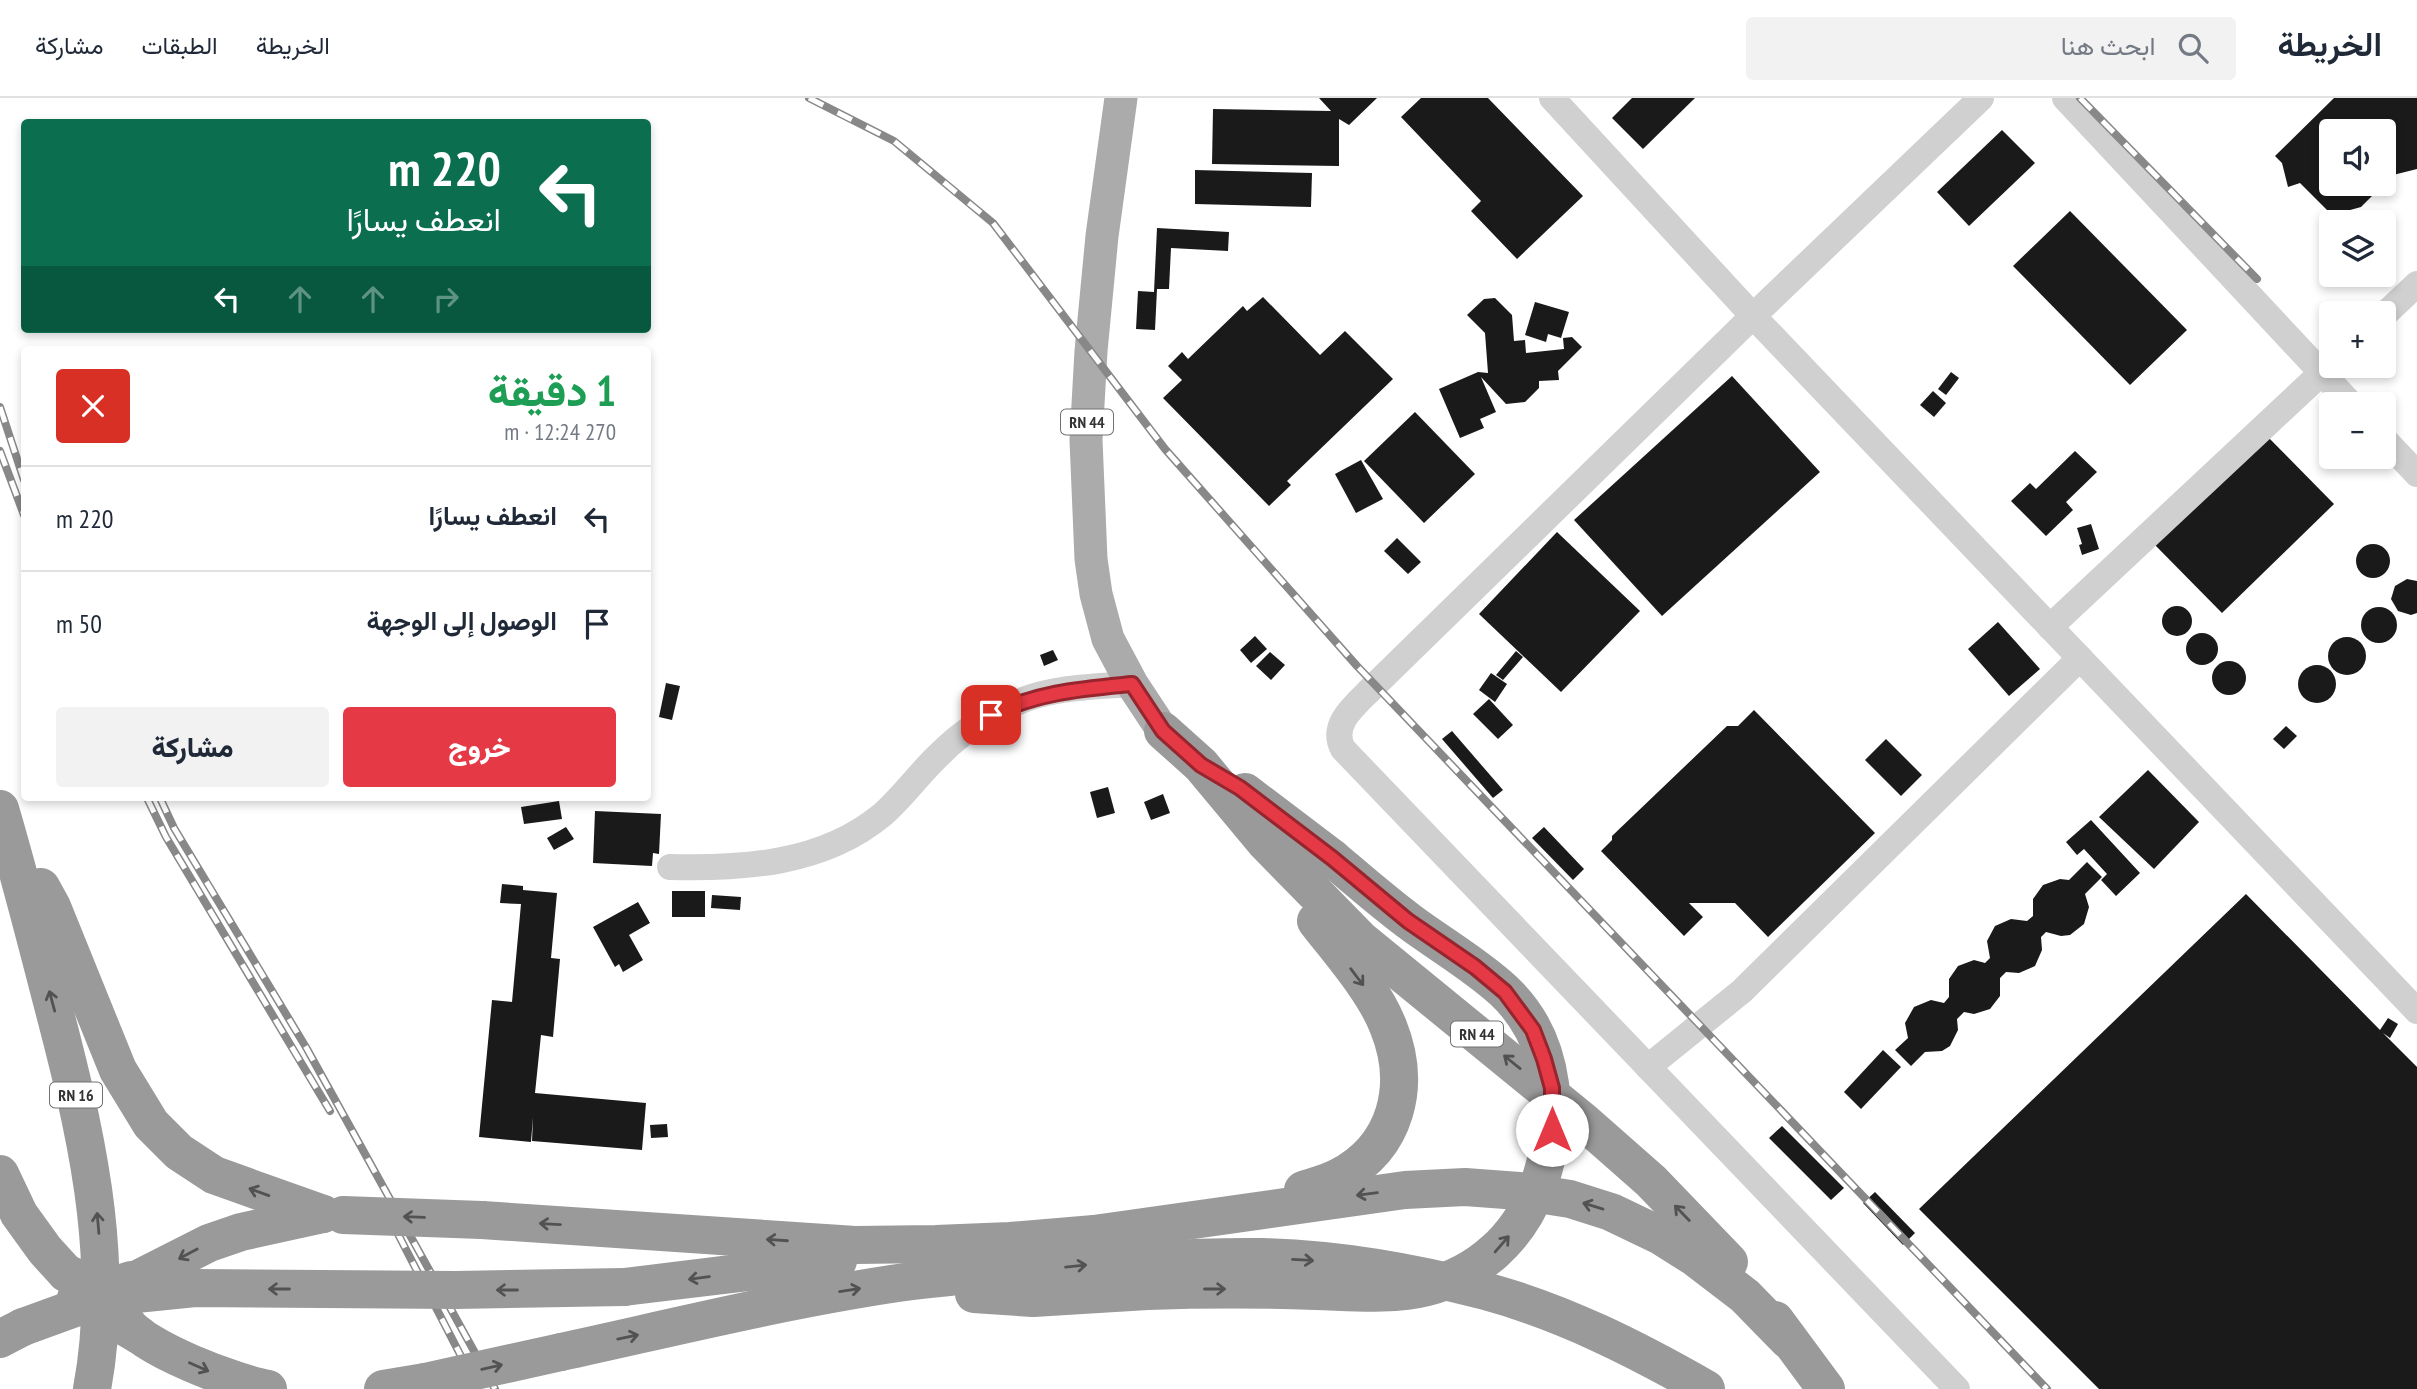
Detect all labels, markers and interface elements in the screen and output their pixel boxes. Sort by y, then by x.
search box [1746,17,2236,80]
text: الخريطة [2278,22,2382,65]
text: ابحث هنا [2061,29,2156,62]
icon: search [2174,29,2212,67]
text: مشاركة [35,30,103,61]
text: الطبقات [141,30,218,61]
text: الخريطة [256,30,330,61]
map controls [2319,119,2396,469]
button: sound [2319,119,2396,196]
text: 220 m [388,136,501,200]
icon: left [525,147,616,238]
text: انعطف يسارًا [346,198,501,240]
button: layers [2319,210,2396,287]
icon: left [208,280,246,318]
icon: ahead [281,280,319,318]
icon: ahead [354,280,392,318]
icon: right [427,280,465,318]
button: + [2319,301,2396,378]
text: 1 دقيقة [488,363,616,418]
button: close [56,369,130,443]
button: − [2319,392,2396,469]
road number: RN 44 [1061,410,1113,434]
text: 270 m · 12:24 [504,417,616,446]
text: انعطف يسارًا [429,499,557,532]
icon: left [578,500,616,538]
text: 220 m [56,502,114,535]
text: الوصول إلى الوجهة [367,604,557,637]
icon: arrive [578,605,616,643]
text: 50 m [56,607,102,640]
pin [961,685,1021,745]
icon: arrive [972,696,1010,734]
button: مشاركة [56,707,329,787]
button: خروج [343,707,616,787]
one-way arrow [1350,967,1365,986]
one-way arrow [45,990,58,1013]
road number: RN 44 [1451,1022,1503,1046]
one-way arrow [1503,1054,1521,1070]
road number: RN 16 [50,1082,102,1107]
position arrow [1515,1093,1589,1167]
one-way arrow [248,1185,270,1197]
one-way arrow [1357,1188,1379,1201]
one-way arrow [1582,1199,1604,1212]
one-way arrow [1673,1205,1690,1222]
one-way arrow [403,1211,426,1224]
one-way arrow [91,1213,104,1235]
one-way arrow [539,1217,562,1230]
one-way arrow [767,1233,789,1246]
one-way arrow [1494,1235,1510,1253]
one-way arrow [178,1248,199,1261]
one-way arrow [1292,1254,1314,1267]
one-way arrow [1064,1259,1087,1272]
one-way arrow [688,1271,711,1284]
one-way arrow [268,1282,291,1296]
one-way arrow [1203,1282,1226,1296]
one-way arrow [496,1283,519,1297]
one-way arrow [838,1283,861,1296]
one-way arrow [616,1330,639,1344]
one-way arrow [480,1360,503,1374]
one-way arrow [189,1361,210,1374]

